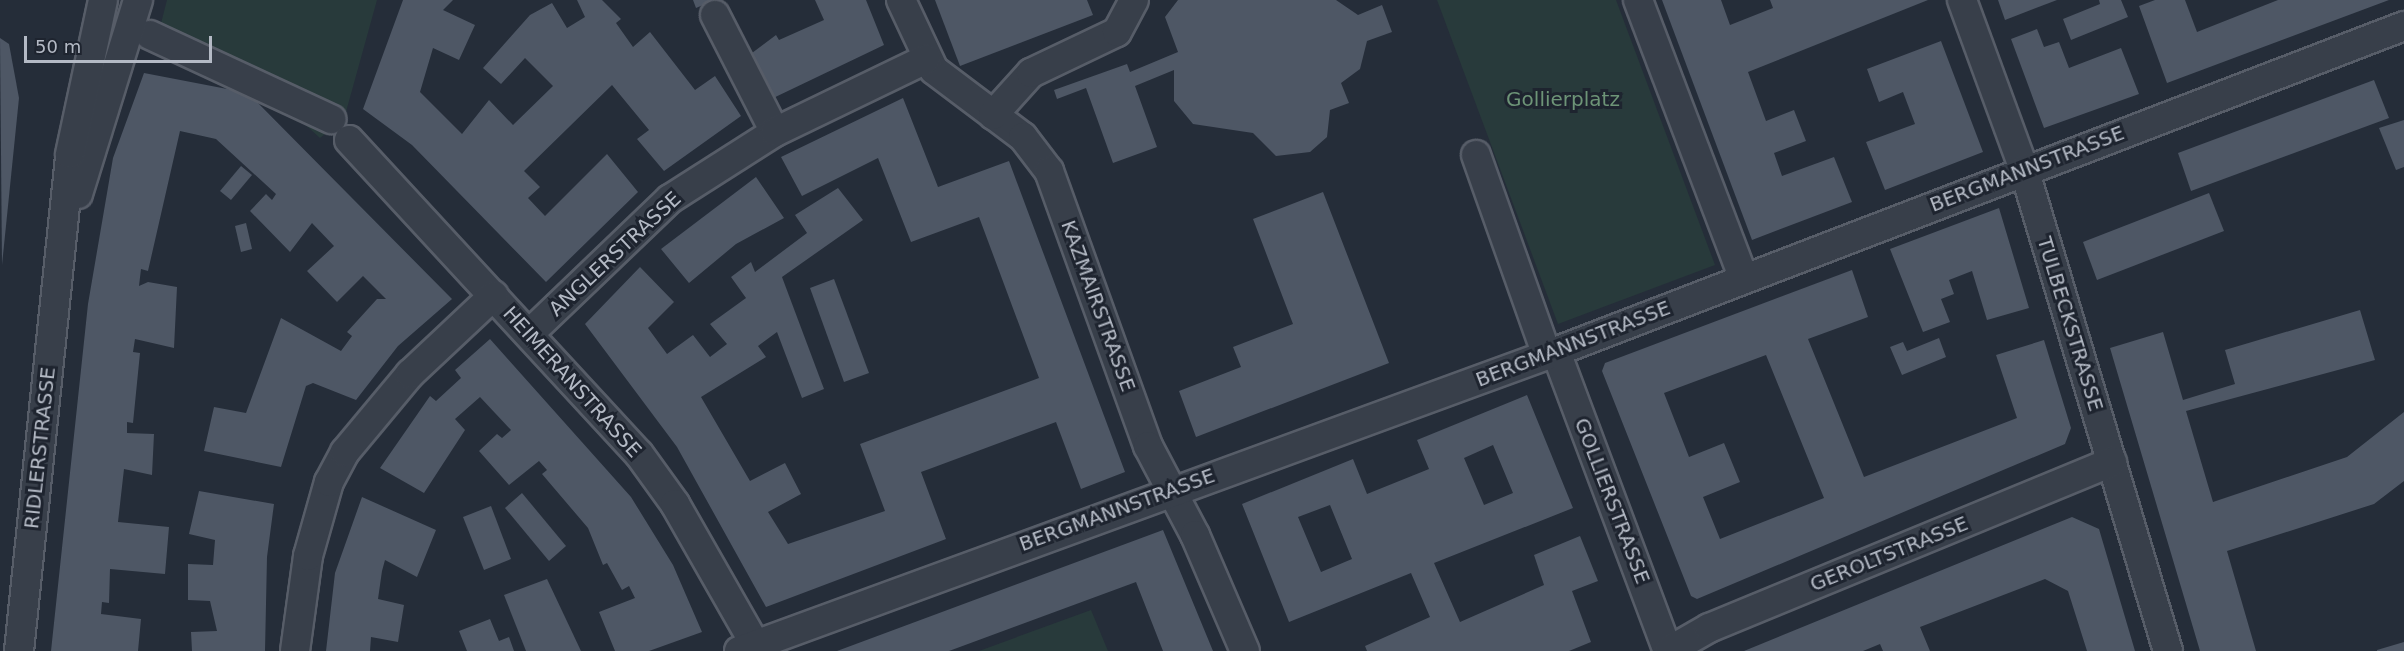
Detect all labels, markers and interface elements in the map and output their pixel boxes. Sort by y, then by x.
scale bar [27,24,214,62]
text: 50 m [35,36,81,57]
park label: Gollierplatz [1506,87,1620,111]
street label: BERGMANNSTRASSE [1926,121,2128,217]
street label: ANGLERSTRASSE [544,187,686,321]
street label: KAZMAIRSTRASSE [1056,217,1140,395]
street label: TULBECKSTRASSE [2032,234,2108,414]
street label: BERGMANNSTRASSE [1472,296,1674,392]
street label: HEIMERANSTRASSE [498,302,646,462]
street label: RIDLERSTRASSE [20,366,60,530]
street label: GOLLIERSTRASSE [1569,415,1655,587]
street label: BERGMANNSTRASSE [1016,463,1218,557]
street label: GEROLTSTRASSE [1807,511,1971,597]

